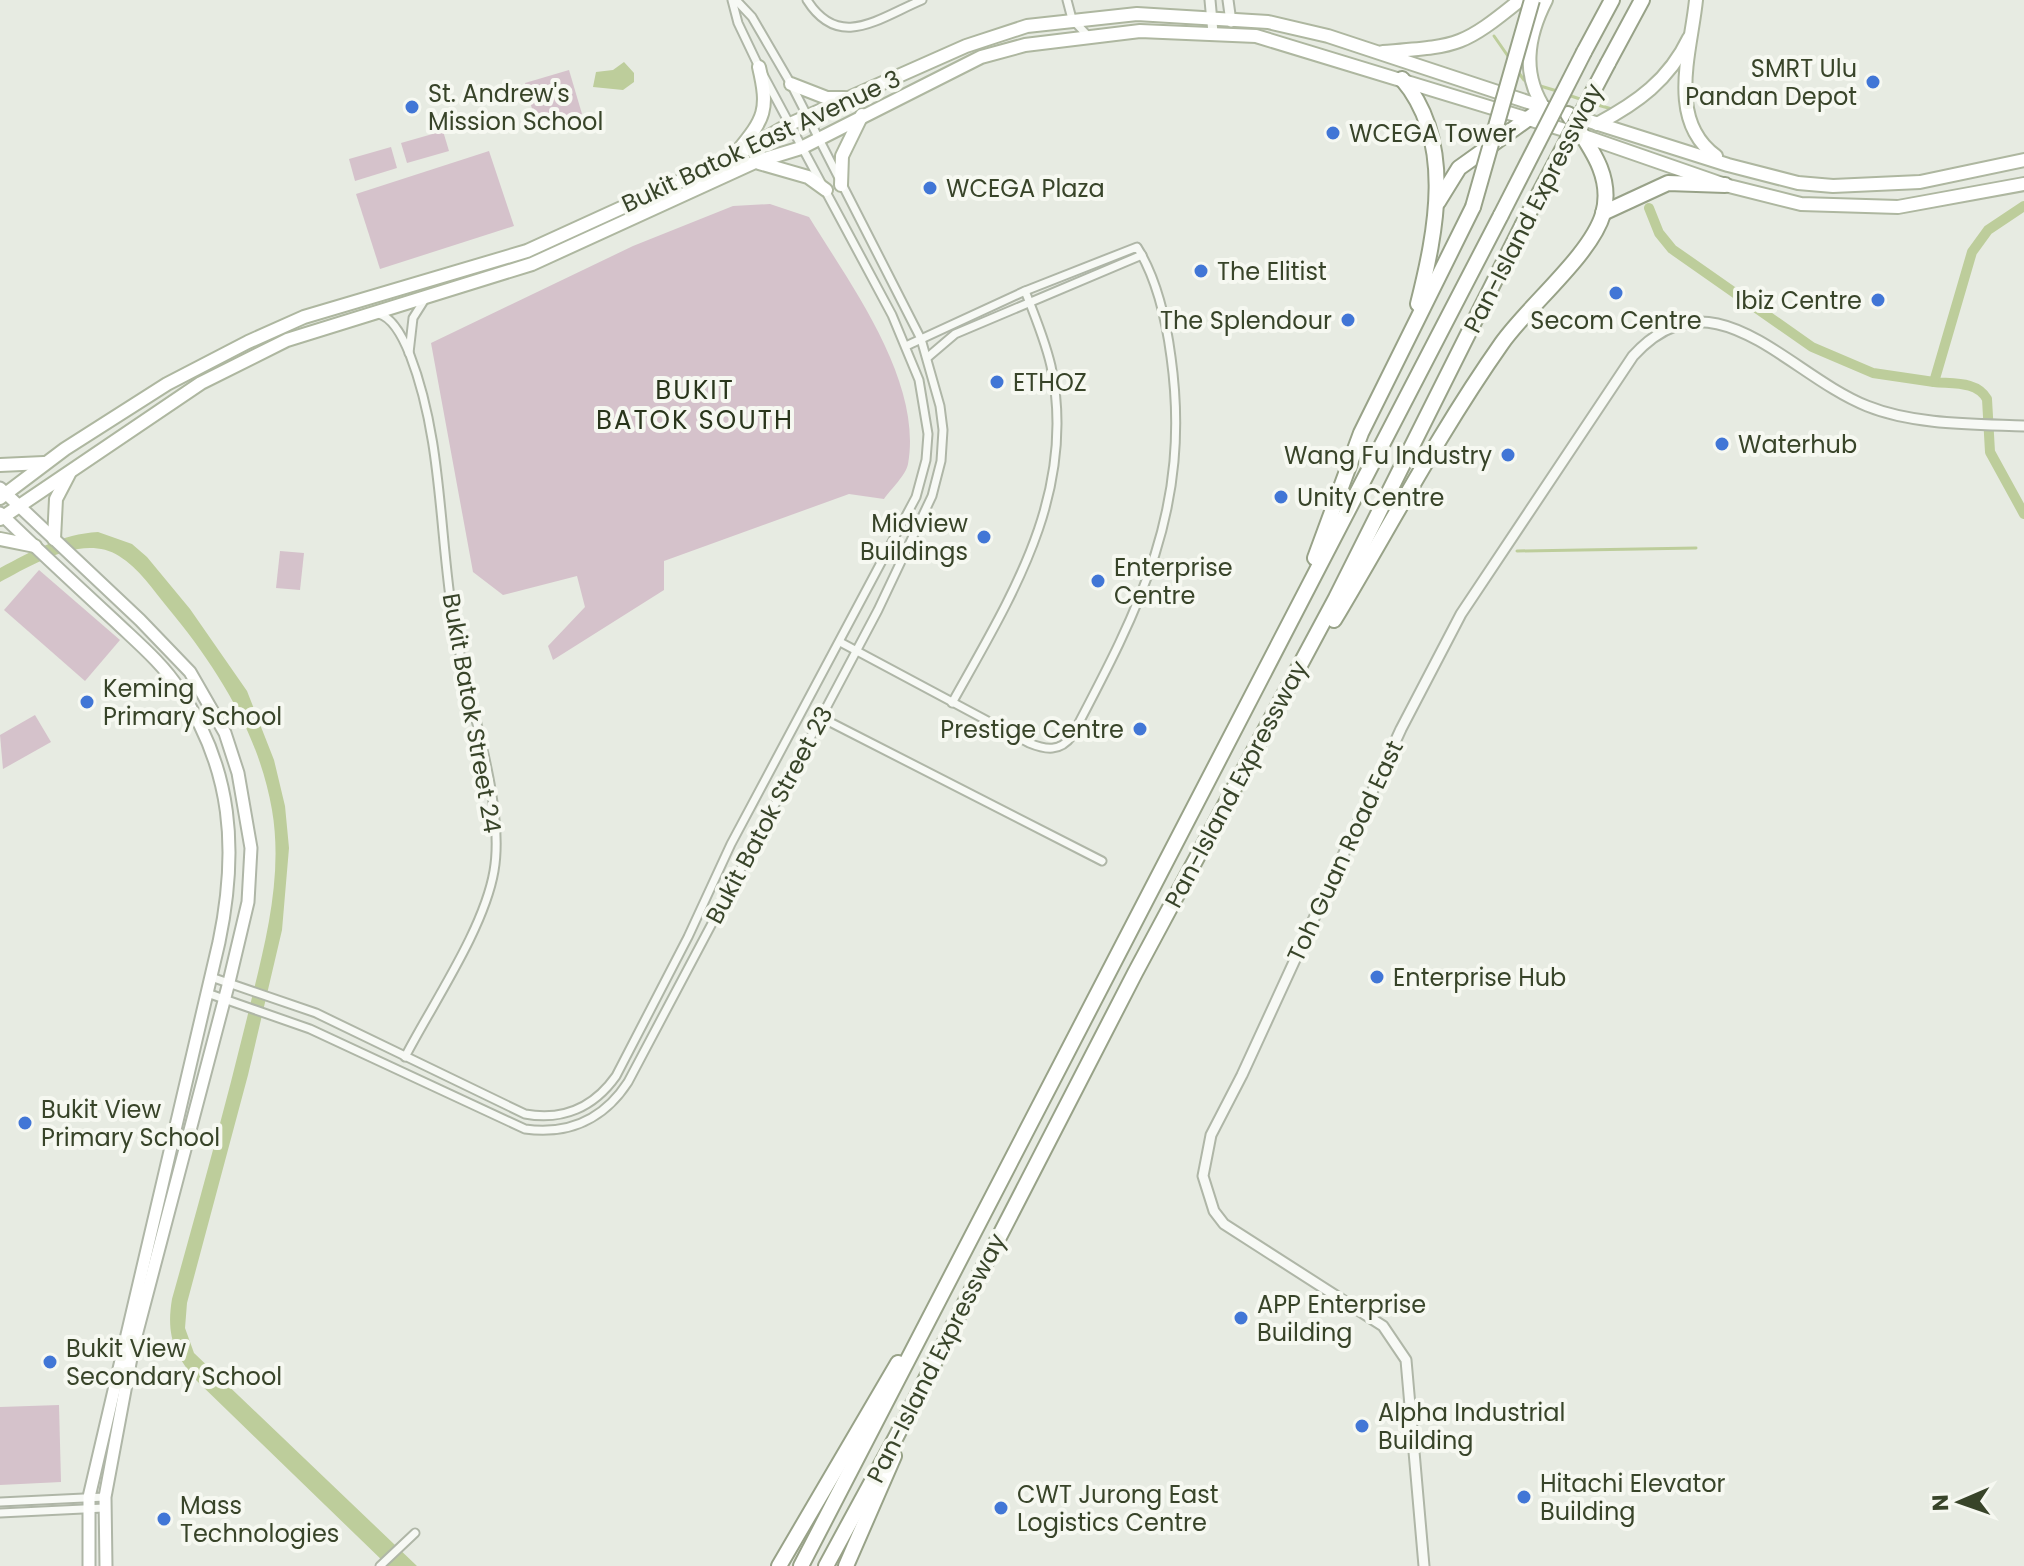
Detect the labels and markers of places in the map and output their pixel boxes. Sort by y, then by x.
place label: SMRT Ulu Pandan Depot [1685,52,1857,113]
marker: SMRT Ulu Pandan Depot [1864,73,1882,91]
place label: St. Andrew's Mission School [428,77,603,138]
marker: St. Andrew's Mission School [403,98,421,116]
place label: WCEGA Tower [1349,117,1516,150]
marker: WCEGA Tower [1324,124,1342,142]
place label: WCEGA Plaza [946,172,1105,205]
marker: WCEGA Plaza [921,179,939,197]
place label: The Elitist [1217,255,1327,288]
marker: The Elitist [1192,262,1210,280]
marker: Secom Centre [1607,284,1625,302]
place label: Ibiz Centre [1735,284,1862,317]
marker: Ibiz Centre [1869,291,1887,309]
place label: The Splendour [1160,304,1332,337]
place label: Secom Centre [1530,304,1702,337]
marker: The Splendour [1339,311,1357,329]
place label: ETHOZ [1013,366,1087,399]
marker: ETHOZ [988,373,1006,391]
place label: Waterhub [1738,428,1857,461]
marker: Waterhub [1713,435,1731,453]
place label: Wang Fu Industry [1284,439,1492,472]
marker: Wang Fu Industry [1499,446,1517,464]
place label: Unity Centre [1297,481,1444,514]
marker: Unity Centre [1272,488,1290,506]
place label: Midview Buildings [860,507,968,568]
marker: Midview Buildings [975,528,993,546]
place label: Enterprise Centre [1114,551,1233,612]
marker: Enterprise Centre [1089,572,1107,590]
place label: Keming Primary School [103,672,282,733]
marker: Keming Primary School [78,693,96,711]
place label: Prestige Centre [940,713,1124,746]
marker: Prestige Centre [1131,720,1149,738]
place label: Enterprise Hub [1393,961,1566,994]
marker: Enterprise Hub [1368,968,1386,986]
place label: Bukit View Primary School [41,1093,220,1154]
marker: Bukit View Primary School [16,1114,34,1132]
place label: APP Enterprise Building [1257,1288,1426,1349]
marker: APP Enterprise Building [1232,1309,1250,1327]
place label: Bukit View Secondary School [66,1332,282,1393]
marker: Bukit View Secondary School [41,1353,59,1371]
place label: Alpha Industrial Building [1378,1396,1565,1457]
marker: Alpha Industrial Building [1353,1417,1371,1435]
place label: Hitachi Elevator Building [1540,1467,1726,1528]
place label: CWT Jurong East Logistics Centre [1017,1478,1219,1539]
marker: Hitachi Elevator Building [1515,1488,1533,1506]
place label: Mass Technologies [180,1489,339,1550]
marker: CWT Jurong East Logistics Centre [992,1499,1010,1517]
marker: Mass Technologies [155,1510,173,1528]

